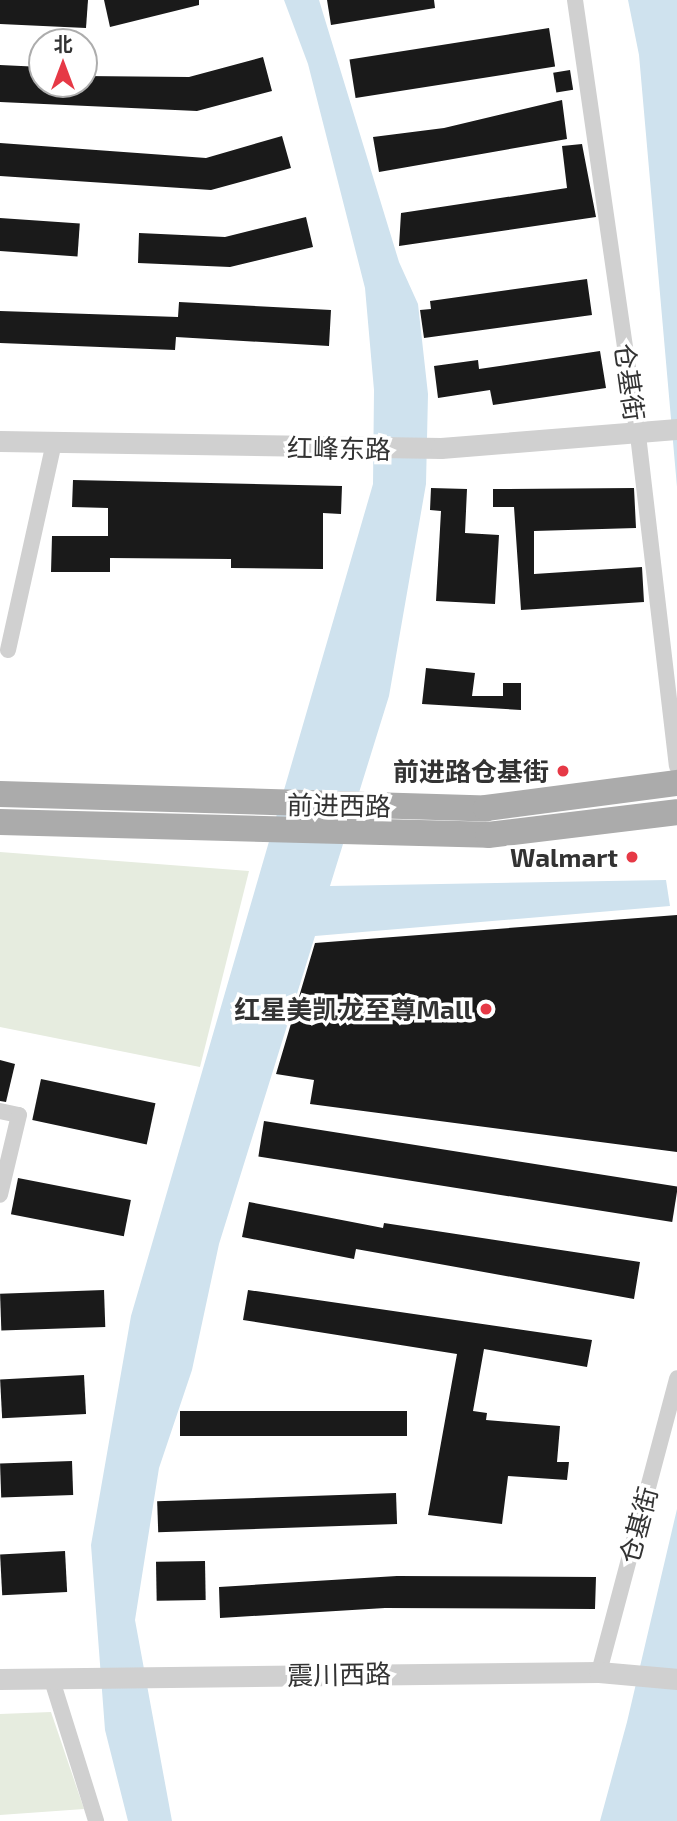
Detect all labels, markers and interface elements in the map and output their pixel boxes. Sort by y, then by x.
north arrow [28,28,98,98]
text: 北 [53,32,73,55]
street label: 仓基街 [609,341,651,423]
street label: 红峰东路 [287,431,391,465]
place label: 前进路仓基街 [393,755,549,787]
marker: 前进路仓基街 [555,763,571,779]
street label: 前进西路 [287,788,391,822]
place label: Walmart [510,841,618,873]
marker: Walmart [624,849,640,865]
place label: 红星美凯龙至尊Mall [234,993,472,1025]
marker: 红星美凯龙至尊Mall [478,1001,494,1017]
street label: 仓基街 [613,1483,663,1567]
street label: 震川西路 [287,1657,391,1691]

